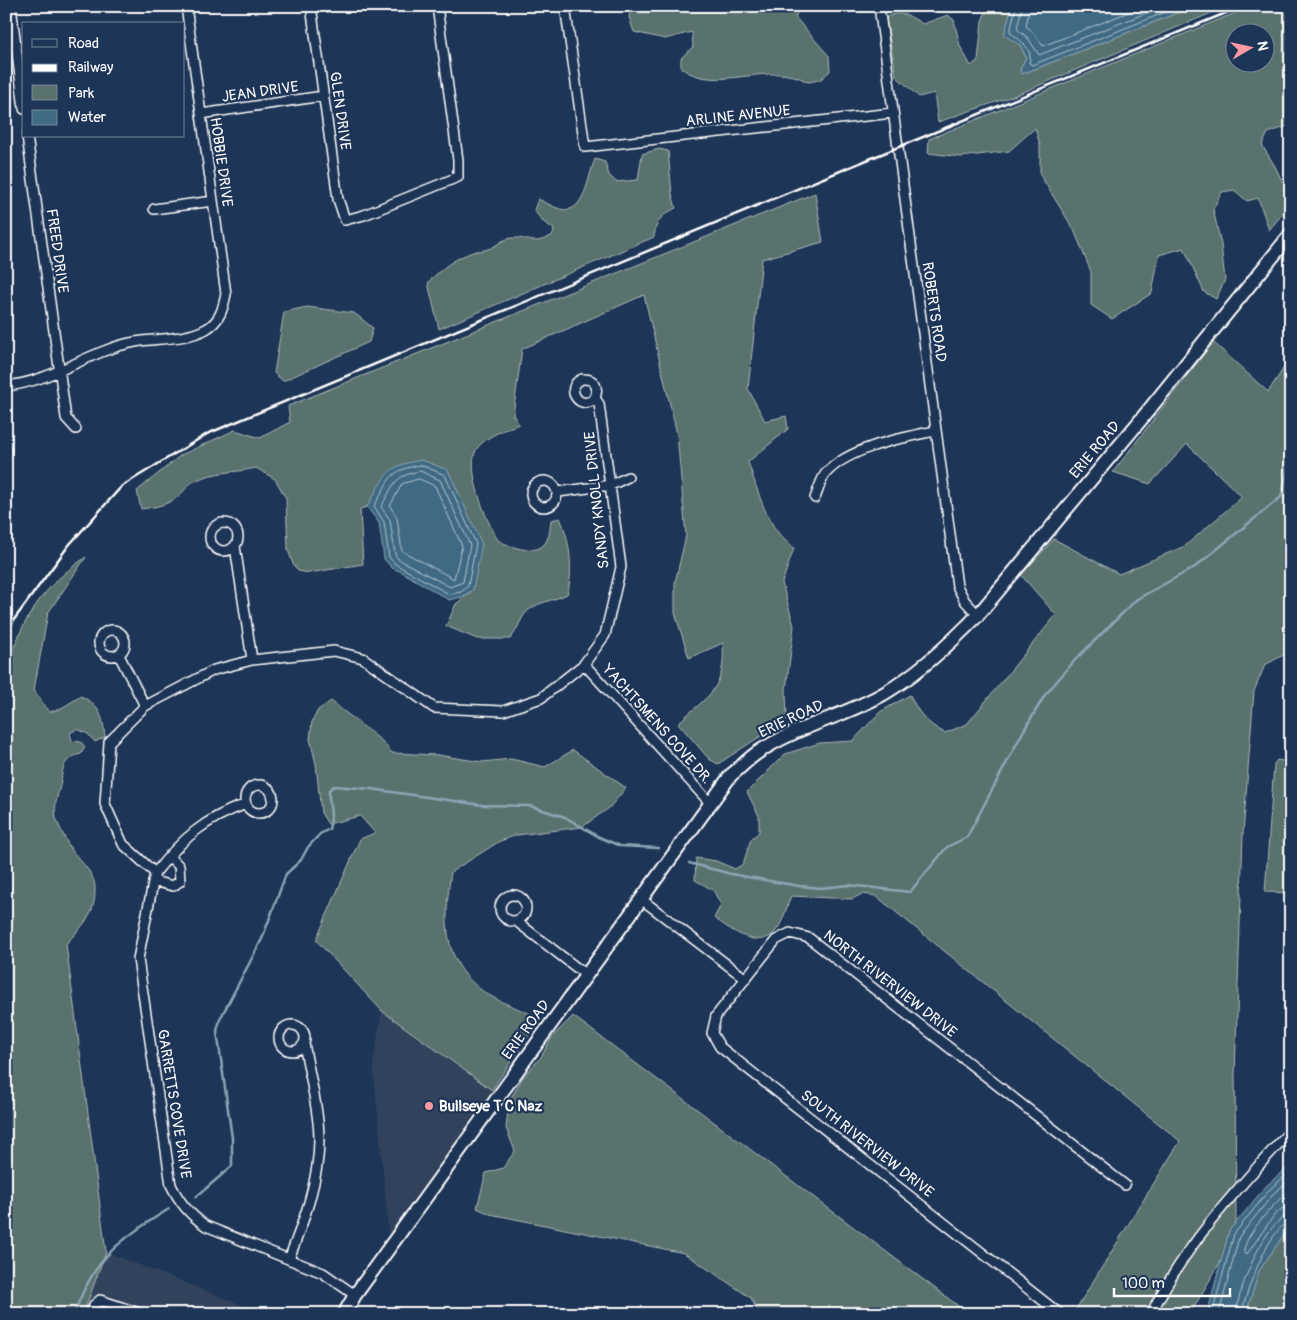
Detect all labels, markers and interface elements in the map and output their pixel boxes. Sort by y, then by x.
legend [22,22,185,138]
north arrow [1224,22,1274,72]
text: Road [68,34,99,53]
text: N [1253,40,1271,52]
text: Railway [68,58,114,77]
street label: GLEN DRIVE [325,71,355,152]
street label: JEAN DRIVE [220,77,300,107]
text: Park [68,84,95,103]
street label: ARLINE AVENUE [685,101,791,131]
text: Water [68,108,107,127]
street label: HOBBIE DRIVE [205,116,237,208]
street label: FREED DRIVE [42,208,72,295]
street label: ROBERTS ROAD [918,261,950,363]
street label: ERIE ROAD [1066,417,1124,483]
street label: SANDY KNOLL DRIVE [580,430,614,570]
street label: YACHTSMENS COVE DR. [597,659,716,788]
street label: ERIE ROAD [756,696,826,742]
street label: NORTH RIVERVIEW DRIVE [820,926,961,1042]
street label: ERIE ROAD [498,996,554,1064]
street label: GARRETTS COVE DRIVE [153,1028,195,1180]
street label: SOUTH RIVERVIEW DRIVE [797,1086,938,1202]
place label: Bullseye T C Naz [439,1097,542,1116]
marker: Bullseye T C Naz [423,1100,435,1112]
scale bar [1114,1265,1231,1297]
text: 100 m [1122,1274,1165,1293]

